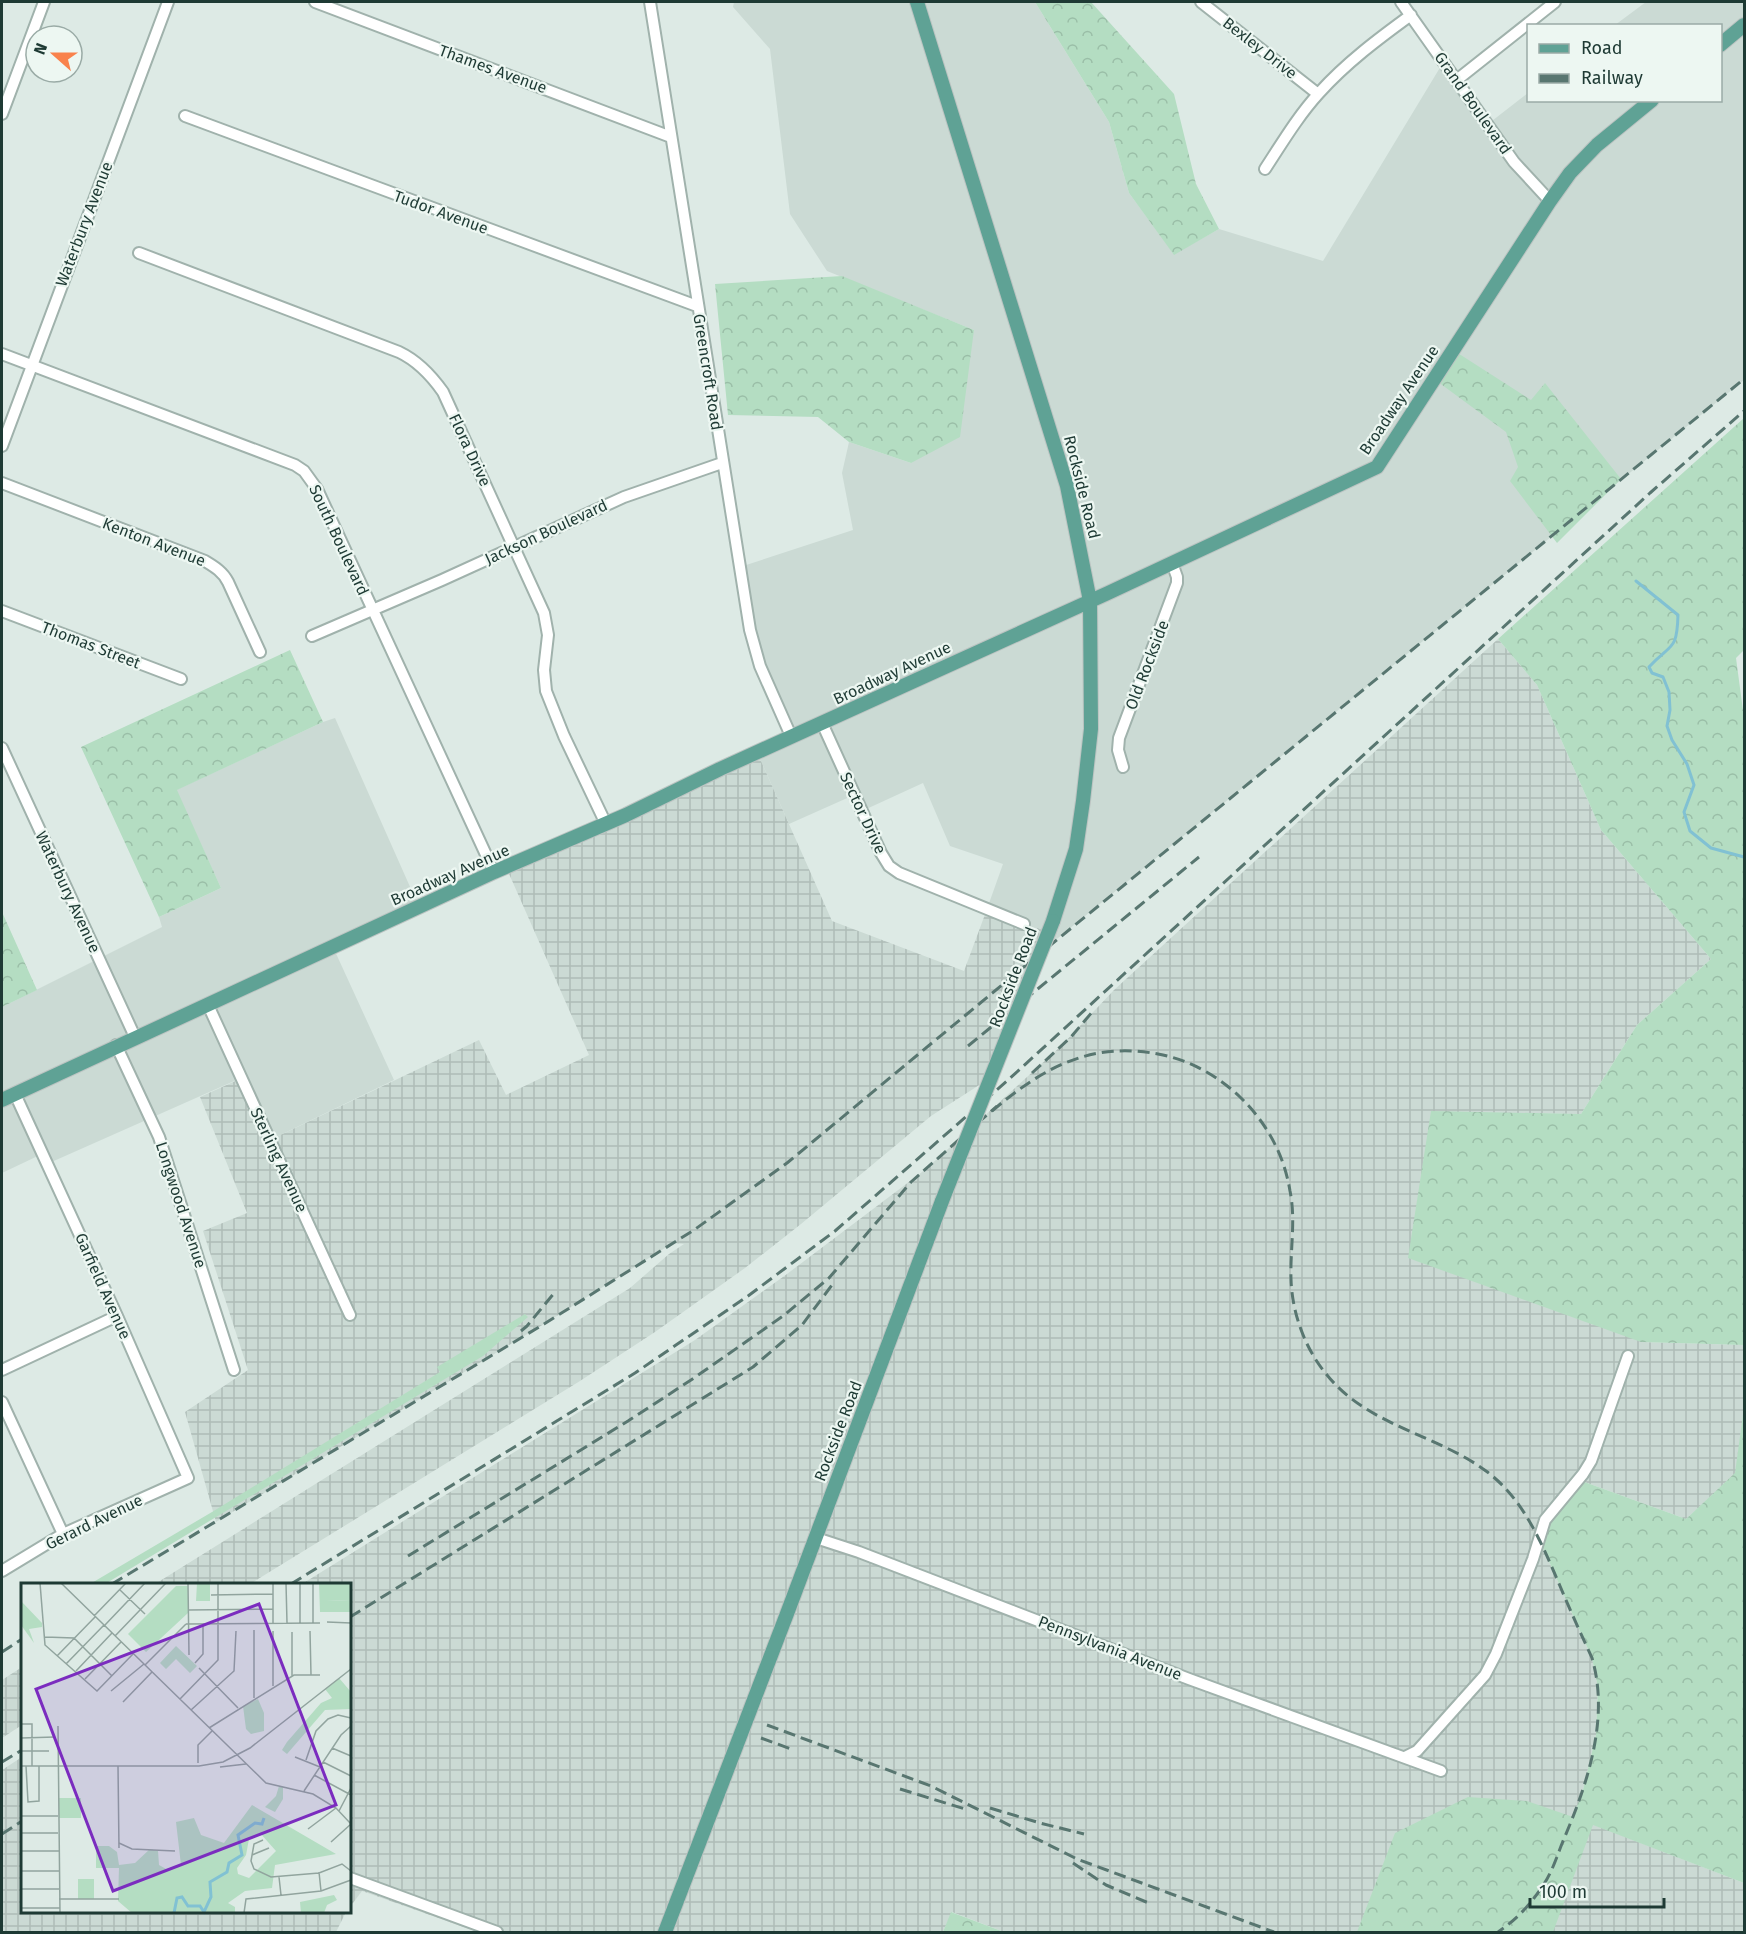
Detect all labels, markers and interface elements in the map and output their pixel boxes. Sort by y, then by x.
street label: Bexley Drive [1219,13,1301,83]
north arrow [24,24,84,84]
legend [1527,24,1722,102]
text: Road [1581,37,1623,59]
text: N [30,40,51,57]
street label: Thames Avenue [436,41,550,97]
street label: Grand Boulevard [1431,48,1515,158]
text: Railway [1581,67,1643,89]
street label: Waterbury Avenue [51,159,117,289]
street label: Tudor Avenue [391,186,491,238]
street label: Greencroft Road [689,312,727,432]
street label: Broadway Avenue [1355,342,1443,458]
street label: Flora Drive [445,411,495,489]
street label: Rockside Road [1060,433,1104,541]
street label: South Boulevard [305,482,373,598]
street label: Jackson Boulevard [482,495,610,569]
street label: Kenton Avenue [100,514,208,570]
street label: Thomas Street [39,617,143,673]
street label: Old Rockside [1121,618,1173,712]
street label: Broadway Avenue [830,637,954,709]
street label: Sector Drive [836,769,890,857]
street label: Waterbury Avenue [31,828,105,956]
street label: Broadway Avenue [388,840,512,910]
street label: Rockside Road [985,924,1041,1030]
street label: Sterling Avenue [246,1105,312,1215]
street label: Longwood Avenue [152,1139,210,1271]
street label: Garfield Avenue [71,1230,135,1342]
street label: Rockside Road [810,1378,866,1484]
street label: Gerard Avenue [42,1490,146,1554]
inset map [21,1583,351,1913]
street label: Pennsylvania Avenue [1036,1612,1184,1684]
scale bar [1530,1871,1664,1909]
text: 100 m [1539,1881,1587,1903]

